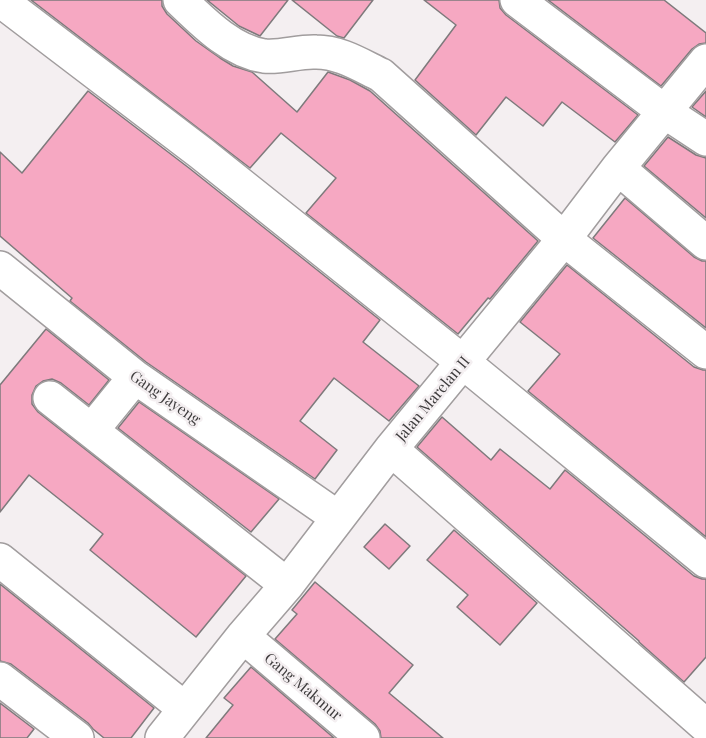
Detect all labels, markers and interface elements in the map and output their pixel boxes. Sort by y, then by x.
street label: Jalan Marelan II [392,353,474,445]
street label: Gang Jayeng [126,367,204,429]
street label: Gang Makmur [261,649,345,725]

